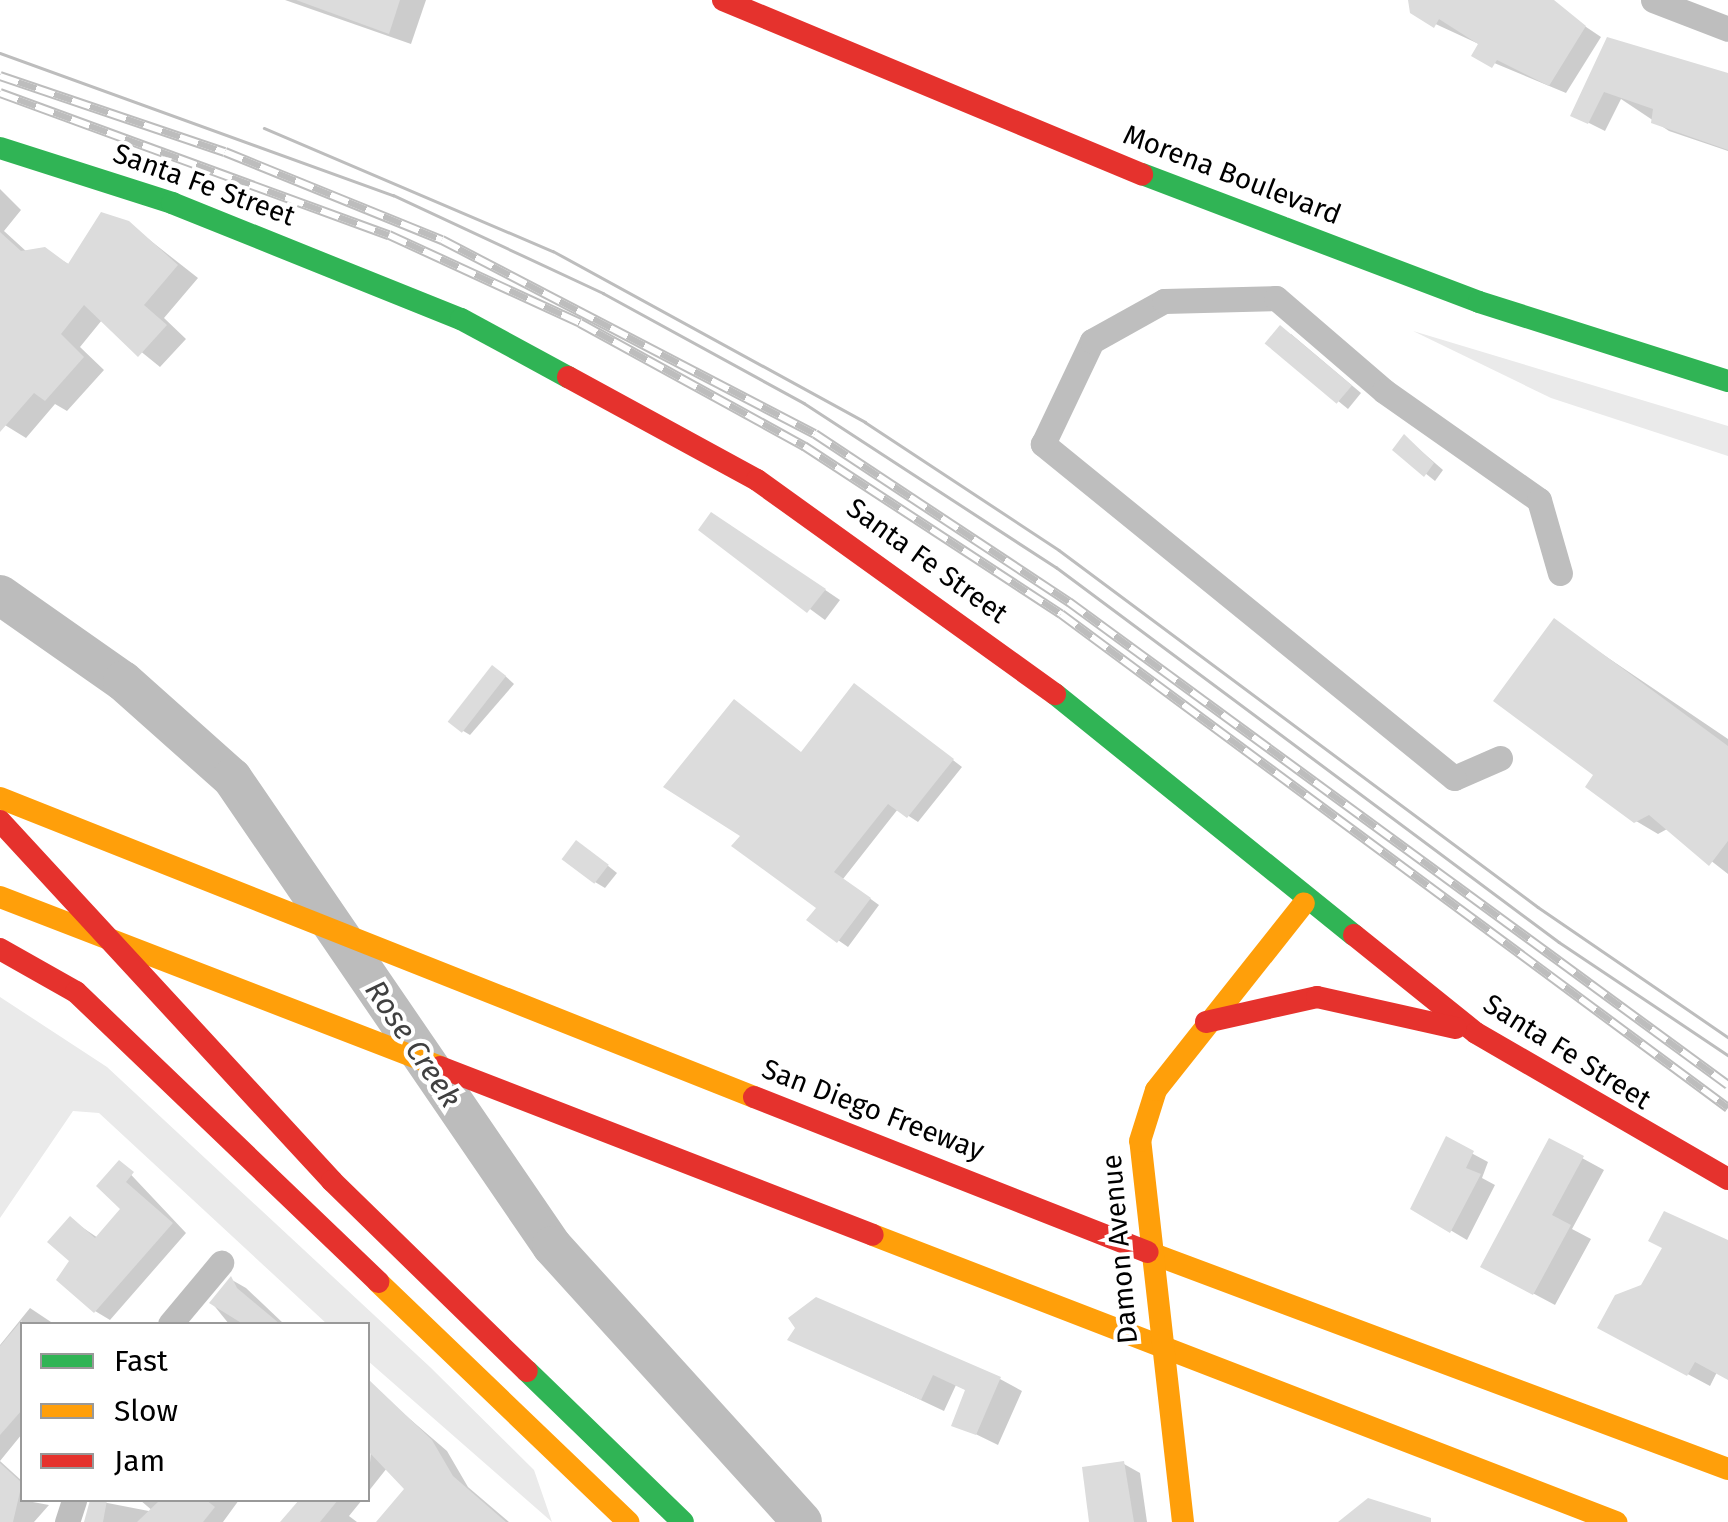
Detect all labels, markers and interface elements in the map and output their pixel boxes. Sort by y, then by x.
street label: Morena Boulevard [1118,118,1346,232]
street label: Santa Fe Street [109,137,299,233]
street label: Santa Fe Street [840,491,1014,631]
water label: Rose Creek [357,973,469,1115]
street label: Santa Fe Street [1477,987,1657,1117]
street label: San Diego Freeway [757,1052,989,1168]
street label: Damon Avenue [1095,1153,1145,1345]
legend [20,1322,370,1502]
text: Fast [114,1343,168,1379]
text: Slow [114,1393,178,1429]
text: Jam [114,1443,165,1479]

